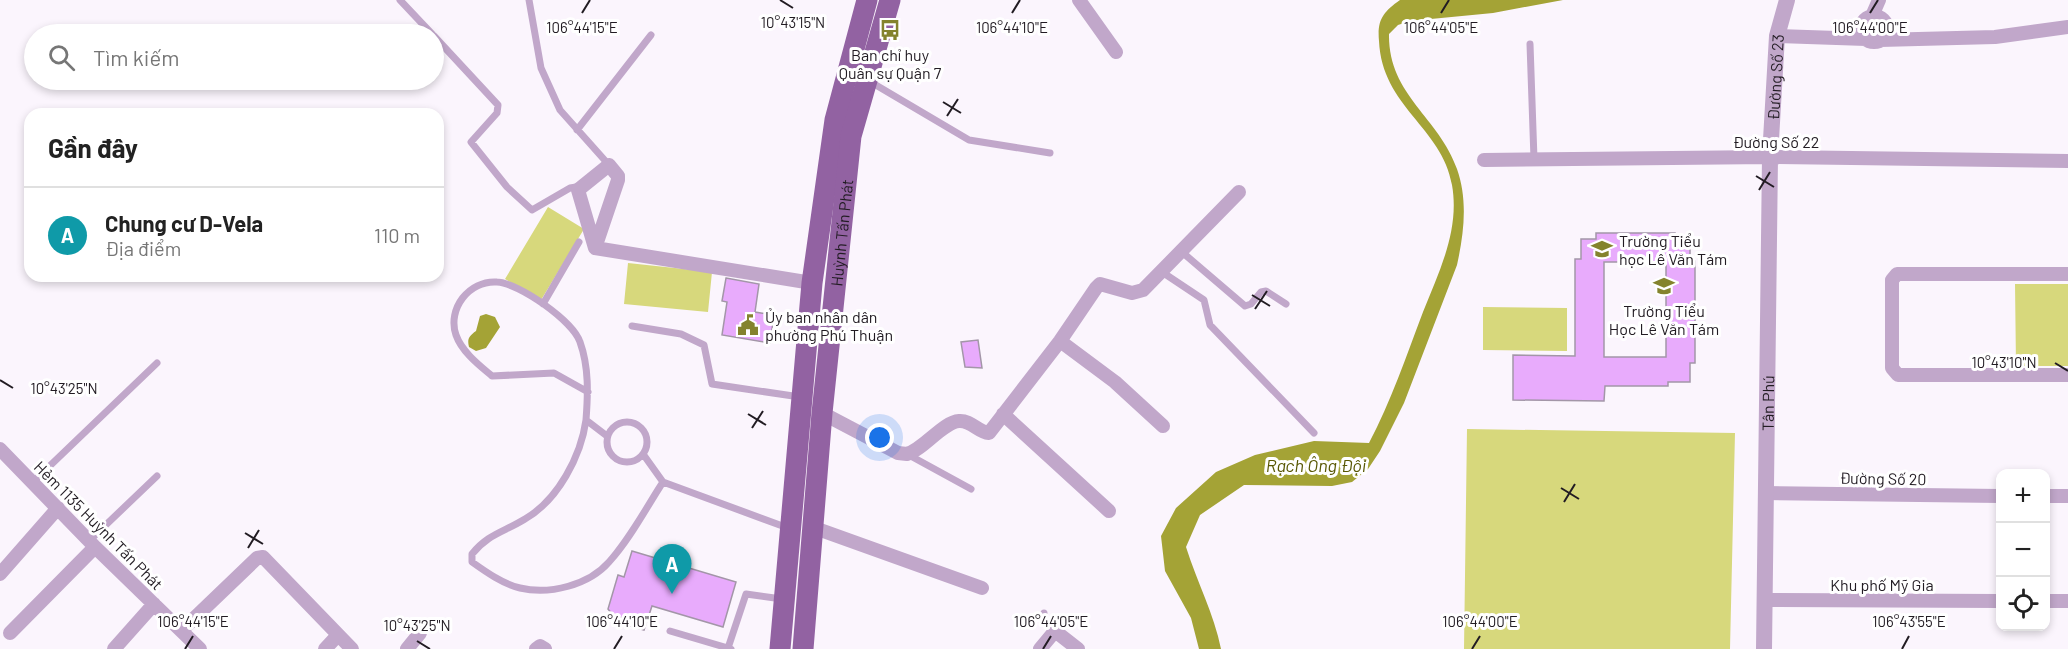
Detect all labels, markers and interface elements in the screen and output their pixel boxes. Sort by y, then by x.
text: 10°43'15"N [761,13,825,31]
text: 106°44'15"E [546,18,618,36]
bus stop icon: Ban chỉ huy Quân sự Quận 7 [878,18,902,42]
text: 106°44'10"E [976,18,1048,36]
text: 106°44'05"E [1404,18,1478,36]
text: 106°44'00"E [1832,18,1908,36]
search box [24,24,444,90]
street label: Đường Số 23 [1763,34,1787,121]
icon: search [45,41,78,74]
text: Tìm kiếm [93,44,179,70]
place label: Ban chỉ huy Quân sự Quận 7 [839,45,942,82]
text: Gần đây [48,132,138,163]
street label: Đường Số 22 [1733,132,1819,151]
street label: Huỳnh Tấn Phát [826,178,856,287]
text: Chung cư D-Vela [105,210,263,236]
text: A [61,223,74,247]
text: 110 m [374,223,420,247]
place label: Trường Tiểu học Lê Văn Tám [1619,231,1727,268]
text: Địa điểm [105,236,181,260]
school or university icon: Trường Tiểu học Lê Văn Tám [1590,237,1614,261]
school or university icon: Trường Tiểu Học Lê Văn Tám [1652,274,1676,298]
place label: Trường Tiểu Học Lê Văn Tám [1609,301,1719,338]
place label: Ủy ban nhân dân phường Phú Thuận [765,307,893,344]
public building icon: Ủy ban nhân dân phường Phú Thuận [736,313,760,337]
text: 10°43'10"N [1971,353,2037,371]
street label: Tân Phú [1757,375,1777,431]
text: 10°43'25"N [30,379,98,397]
your location [865,423,894,452]
water label: Rạch Ông Đội [1266,454,1367,476]
street label: Hẻm 1135 Huỳnh Tấn Phát [31,457,167,593]
street label: Đường Số 20 [1839,468,1927,488]
map controls [1996,469,2050,631]
button: + [1996,469,2050,523]
button: − [1996,523,2050,577]
pin: A [652,544,692,594]
street label: Khu phố Mỹ Gia [1830,575,1934,594]
button: locate [1996,577,2050,631]
text: 106°44'15"E [157,612,229,630]
text: 106°44'10"E [586,612,658,630]
text: 106°44'05"E [1014,612,1088,630]
text: 106°44'00"E [1442,612,1518,630]
text: 106°43'55"E [1872,612,1946,630]
text: 10°43'25"N [383,616,451,634]

